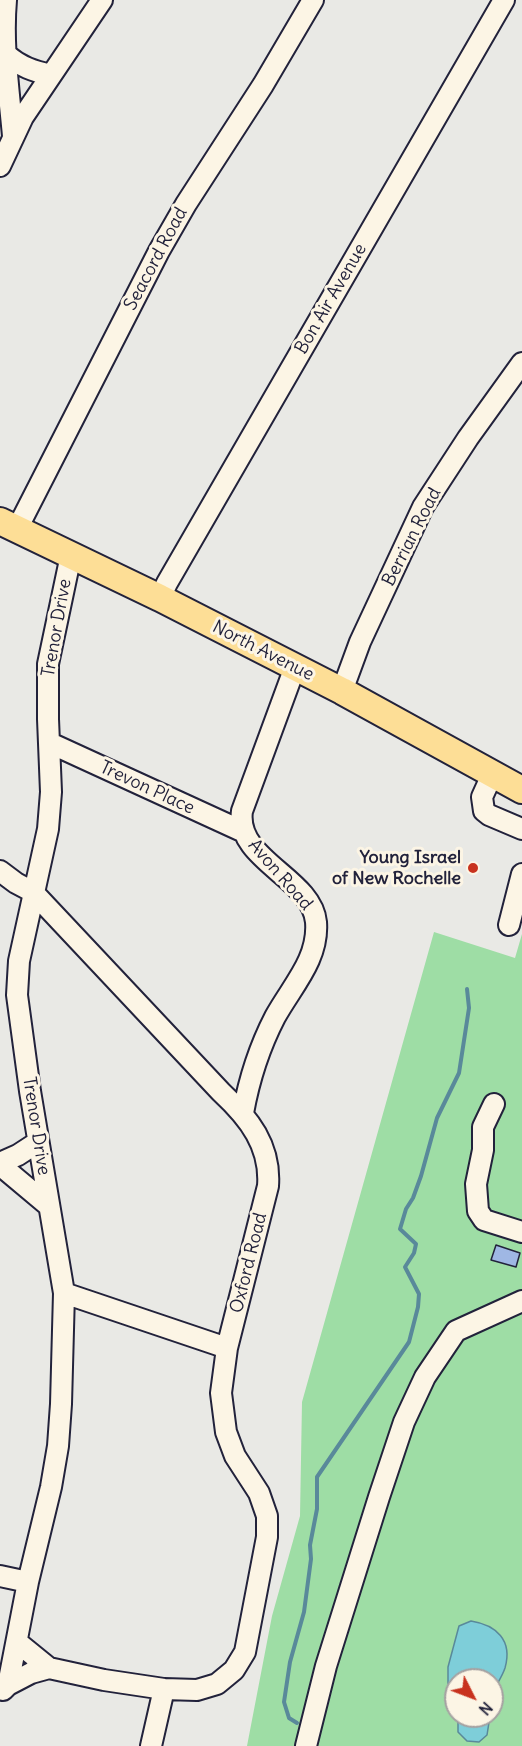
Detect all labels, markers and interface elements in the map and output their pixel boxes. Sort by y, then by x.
street label: Seacord Road [120,204,192,314]
street label: Bon Air Avenue [291,240,371,358]
street label: Berrian Road [378,484,446,590]
street label: Trenor Drive [38,577,76,679]
street label: North Avenue [209,616,317,686]
street label: Trevon Place [96,757,198,819]
street label: Avon Road [243,835,317,915]
place label: Young Israel of New Rochelle [332,847,461,890]
marker: Young Israel of New Rochelle [466,861,480,875]
street label: Trenor Drive [18,1075,54,1177]
street label: Oxford Road [226,1211,272,1315]
north arrow [444,1668,504,1728]
text: N [475,1698,497,1720]

